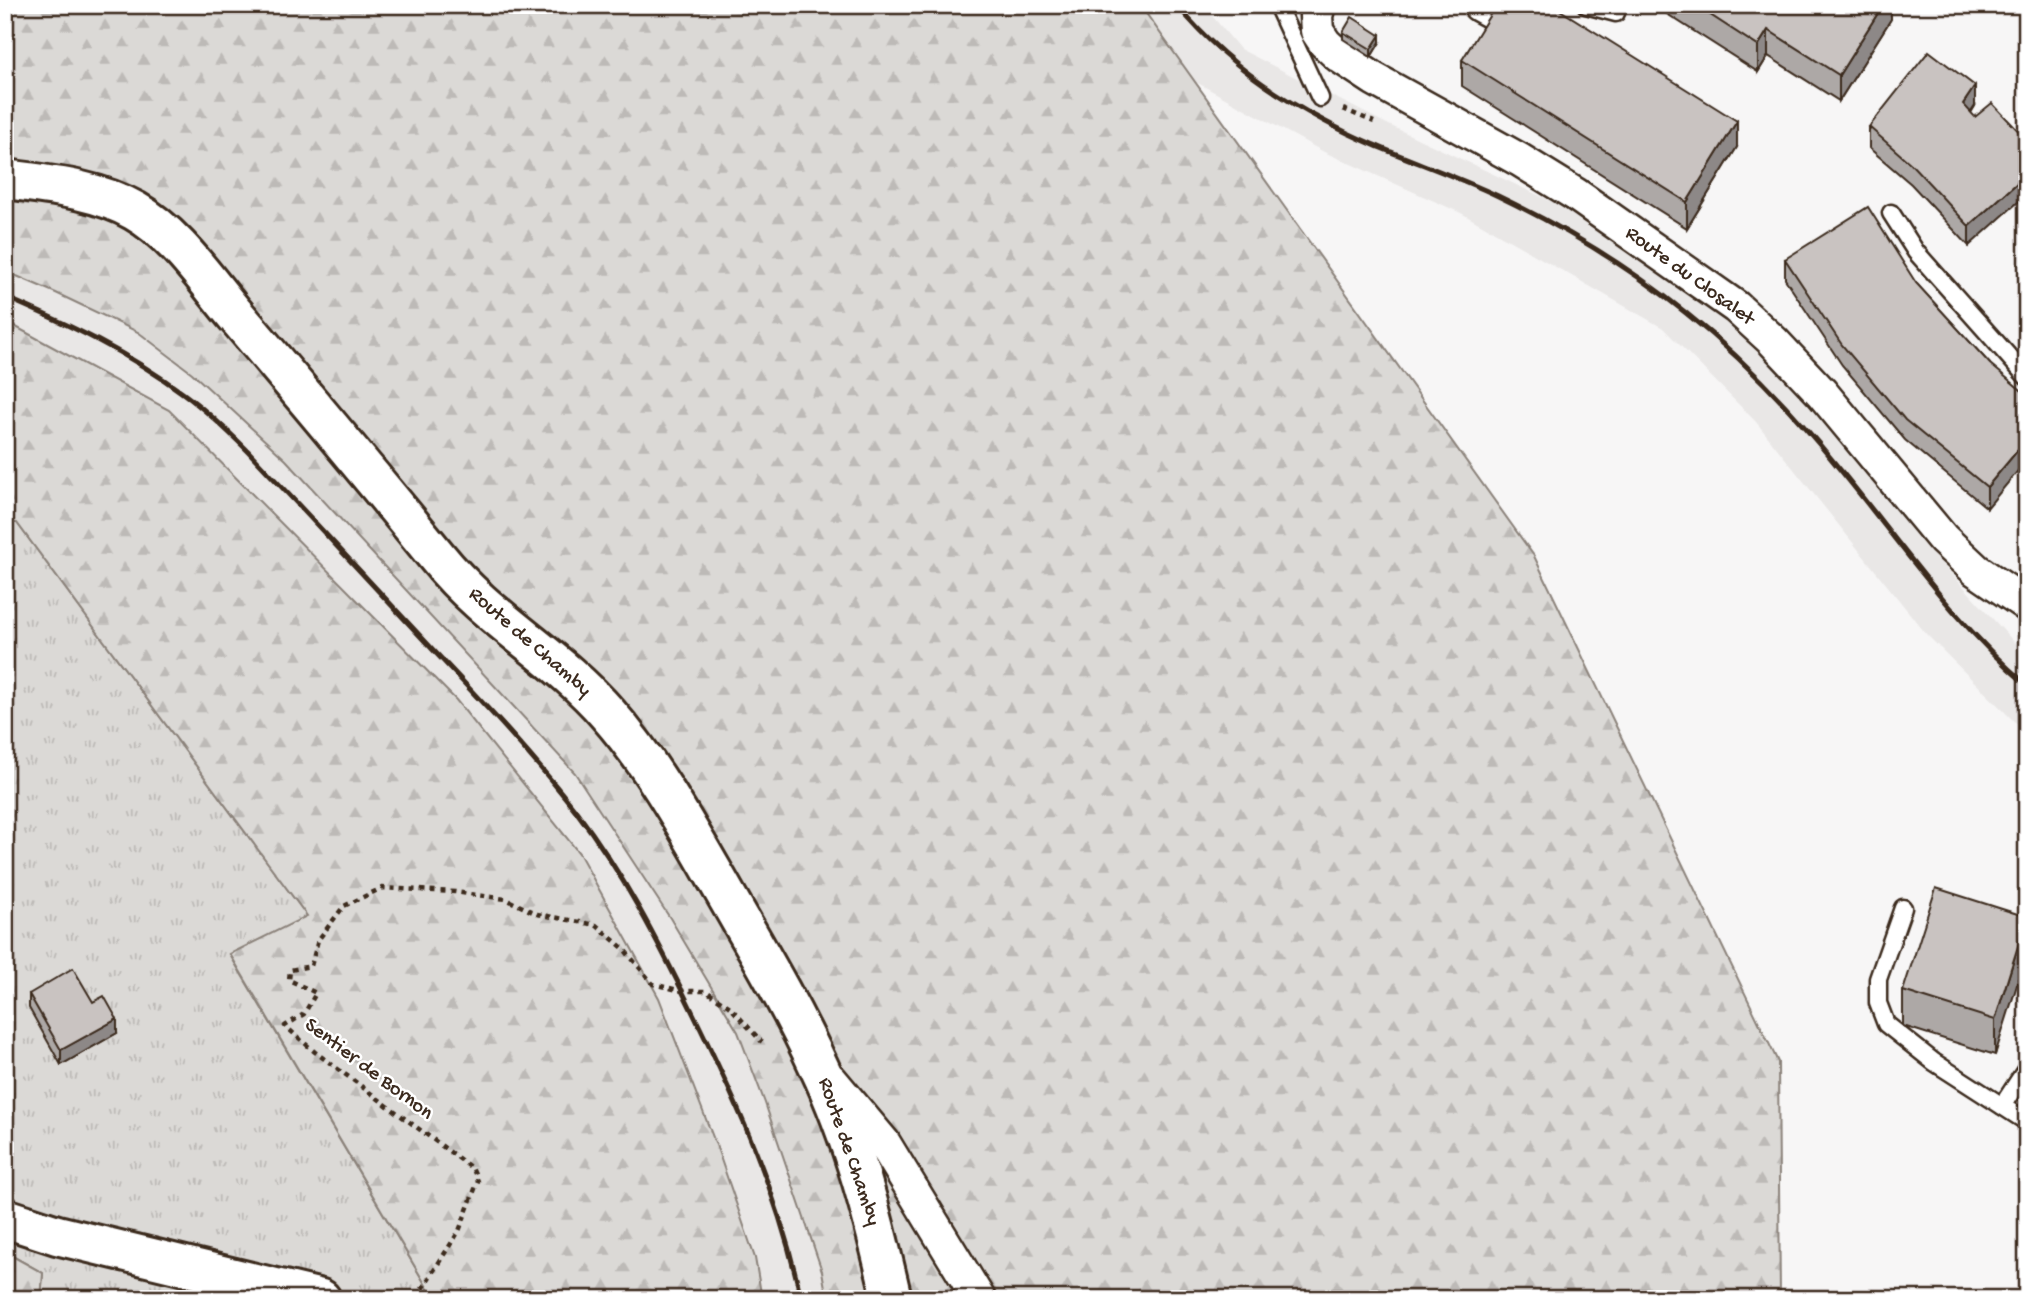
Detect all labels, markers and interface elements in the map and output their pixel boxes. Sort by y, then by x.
street label: Route du Closalet [1620,222,1760,334]
street label: Route de Chamby [462,583,596,703]
street label: Sentier de Bornon [299,1013,437,1127]
street label: Route de Chamby [811,1075,885,1229]

